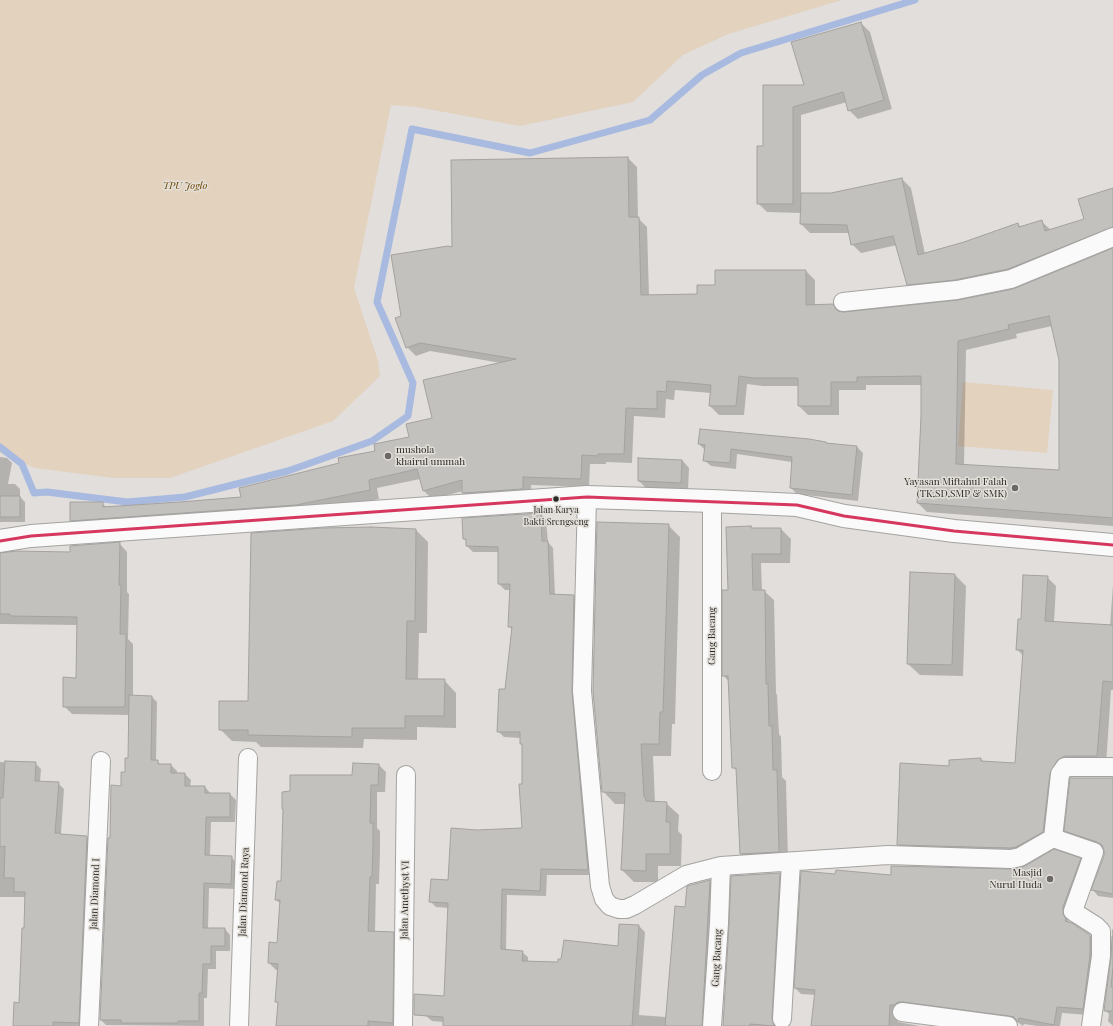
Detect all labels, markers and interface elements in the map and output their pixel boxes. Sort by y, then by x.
park label: TPU Joglo [163,180,207,192]
place label: mushola khairul ummah [396,444,465,468]
marker: mushola khairul ummah [383,451,393,461]
place label: Yayasan Miftahul Falah (TK,SD,SMP & SMK) [904,476,1007,500]
marker: Yayasan Miftahul Falah (TK,SD,SMP & SMK) [1010,483,1020,493]
marker: Jalan Karya Bakti Srengseng [551,494,561,504]
place label: Jalan Karya Bakti Srengseng [524,505,588,526]
street label: Gang Bacang [706,607,718,665]
street label: Jalan Diamond Raya [236,847,252,937]
street label: Jalan Diamond I [88,858,102,930]
street label: Jalan Amethyst VI [398,860,412,940]
place label: Masjid Nurul Huda [990,867,1042,890]
marker: Masjid Nurul Huda [1045,874,1055,884]
street label: Gang Bacang [709,929,725,987]

